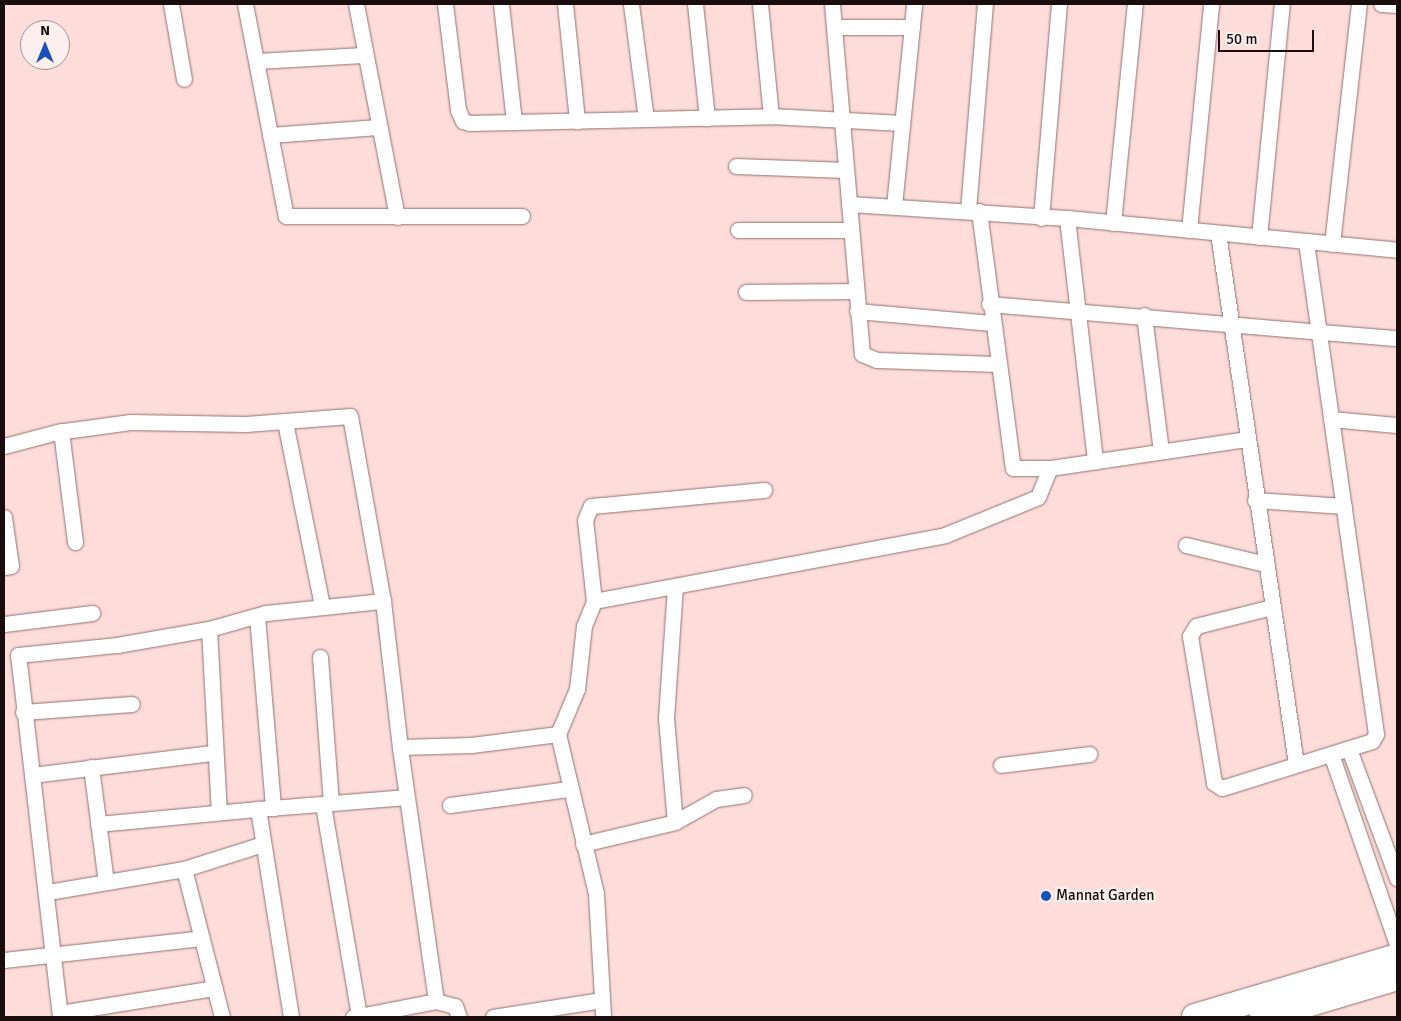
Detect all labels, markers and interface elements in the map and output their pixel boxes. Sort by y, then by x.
north arrow [20,20,70,70]
scale bar [1221,20,1317,52]
text: N [40,22,50,39]
text: 50 m [1226,30,1257,48]
place label: Mannat Garden [1056,887,1154,905]
marker: Mannat Garden [1040,890,1052,902]

